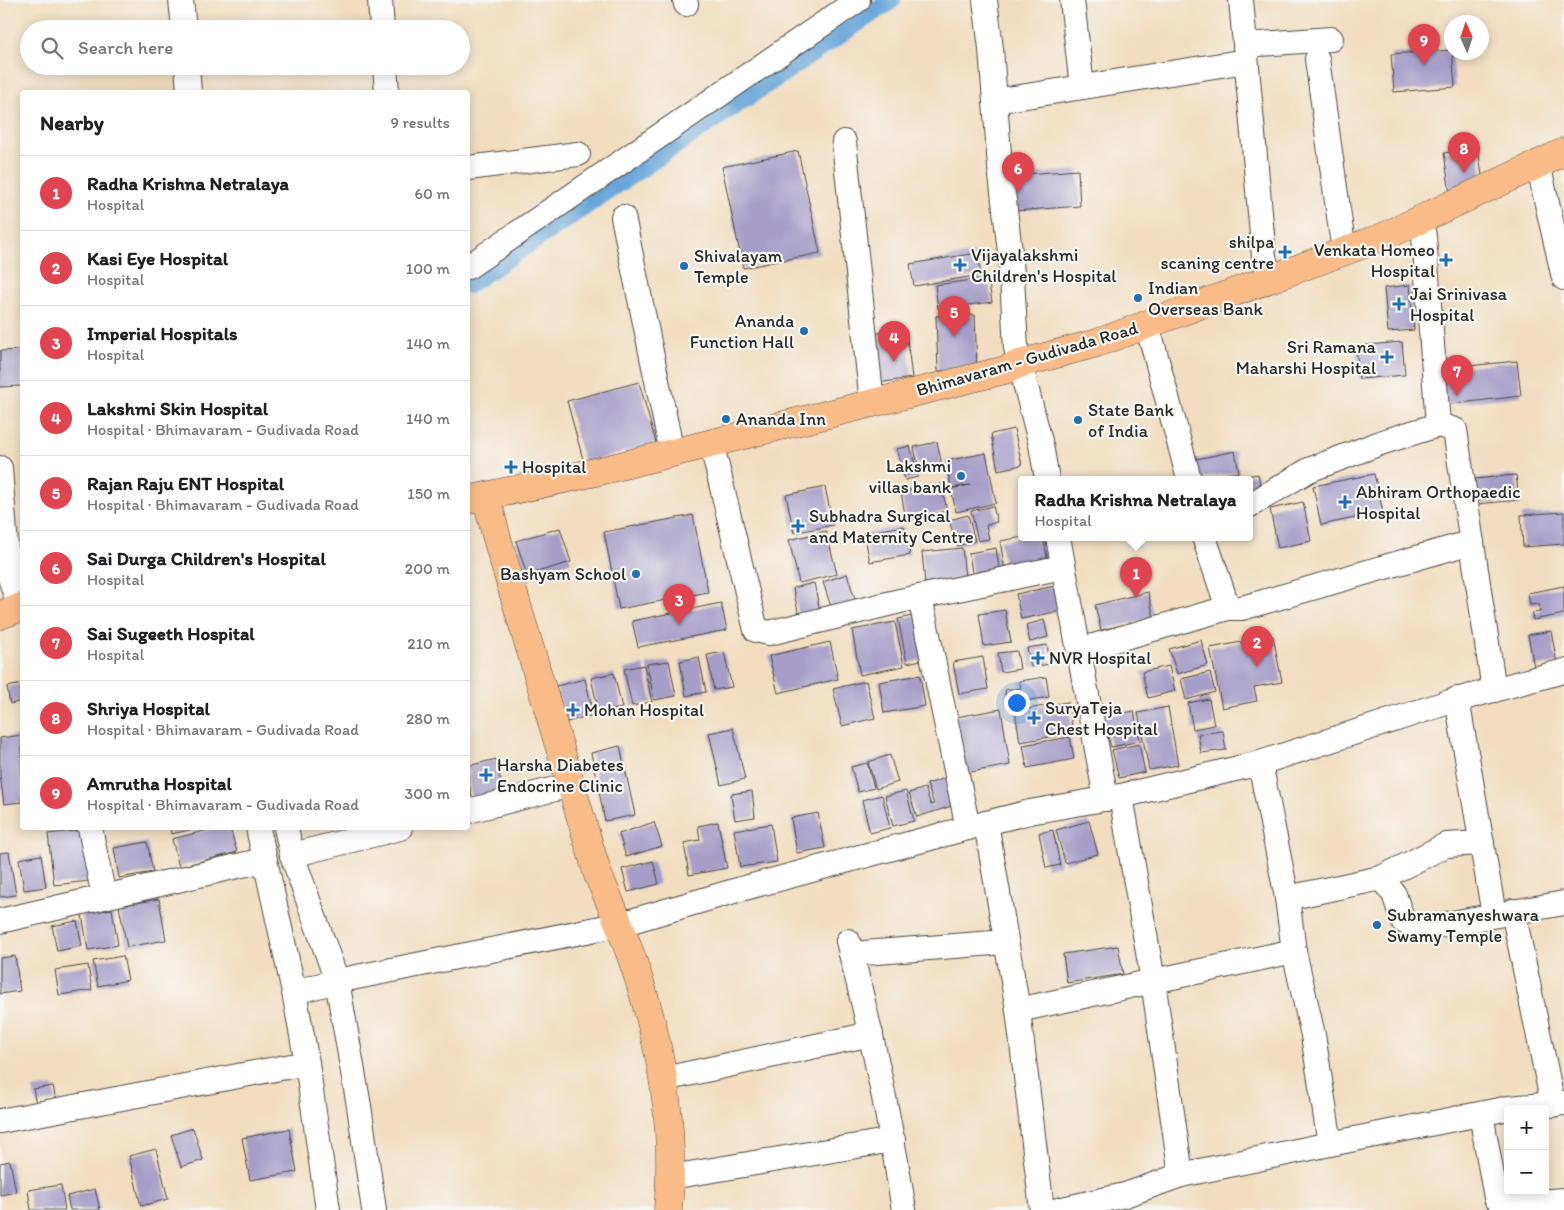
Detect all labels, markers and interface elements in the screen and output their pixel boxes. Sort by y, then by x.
north arrow [1444,15,1489,60]
search box [20,20,470,75]
pin: 9 [1408,24,1440,65]
icon: search [38,34,66,62]
text: Search here [78,36,173,59]
text: Nearby [40,110,104,135]
text: 9 results [391,113,450,132]
pin: 8 [1448,132,1480,173]
pin: 6 [1002,152,1034,193]
text: Radha Krishna Netralaya [87,172,289,195]
text: 1 [52,184,60,203]
text: 60 m [415,184,450,203]
text: Hospital [87,195,144,214]
place label: shilpa scaning centre [1160,231,1274,274]
place label: Venkata Homeo Hospital [1314,239,1435,282]
place label: Vijayalakshmi Children's Hospital [971,244,1116,287]
place label: Shivalayam Temple [694,245,783,288]
marker: shilpa scaning centre [1278,245,1292,259]
text: Kasi Eye Hospital [87,247,228,270]
marker: Venkata Homeo Hospital [1439,253,1453,267]
marker: Vijayalakshmi Children's Hospital [953,258,967,272]
text: 2 [52,259,60,278]
text: 100 m [406,259,450,278]
marker: Shivalayam Temple [678,260,690,272]
text: Hospital [87,270,144,289]
place label: Indian Overseas Bank [1148,277,1263,320]
place label: Jai Srinivasa Hospital [1410,283,1508,326]
marker: Indian Overseas Bank [1132,292,1144,304]
pin: 5 [938,296,970,337]
marker: Jai Srinivasa Hospital [1392,297,1406,311]
place label: Ananda Function Hall [690,310,794,353]
street label: Bhimavaram - Gudivada Road [914,317,1140,401]
pin: 4 [878,321,910,362]
text: Imperial Hospitals [87,322,238,345]
marker: Ananda Function Hall [798,325,810,337]
text: 3 [52,334,60,353]
text: 140 m [406,334,450,353]
place label: Sri Ramana Maharshi Hospital [1236,336,1377,379]
text: Hospital [87,345,144,364]
marker: Sri Ramana Maharshi Hospital [1380,350,1394,364]
pin: 7 [1441,355,1473,396]
text: Lakshmi Skin Hospital [87,397,268,420]
place label: State Bank of India [1088,399,1175,442]
place label: Ananda Inn [736,408,826,430]
text: 4 [51,409,61,428]
text: 140 m [406,409,450,428]
marker: Ananda Inn [720,413,732,425]
marker: State Bank of India [1072,414,1084,426]
text: Hospital · Bhimavaram - Gudivada Road [87,420,359,439]
place label: Lakshmi villas bank [869,455,952,498]
place label: Hospital [522,456,586,478]
marker: Hospital [504,460,518,474]
marker: Lakshmi villas bank [955,470,967,482]
text: Rajan Raju ENT Hospital [87,472,284,495]
popup [1018,476,1253,541]
place label: Abhiram Orthopaedic Hospital [1356,481,1521,524]
text: 5 [52,484,60,503]
text: 150 m [407,484,450,503]
text: Radha Krishna Netralaya [1035,488,1236,511]
text: Hospital · Bhimavaram - Gudivada Road [87,495,359,514]
marker: Abhiram Orthopaedic Hospital [1338,495,1352,509]
place label: Subhadra Surgical and Maternity Centre [809,505,974,548]
text: Hospital [1035,511,1092,530]
marker: Subhadra Surgical and Maternity Centre [791,519,805,533]
text: Sai Durga Children's Hospital [87,547,326,570]
pin: 1 [1120,557,1152,598]
text: 6 [52,559,60,578]
text: 200 m [405,559,450,578]
place label: Bashyam School [500,563,626,585]
marker: Bashyam School [630,568,642,580]
text: Hospital [87,570,144,589]
pin: 3 [663,584,695,625]
text: Sai Sugeeth Hospital [87,622,255,645]
pin: 2 [1241,626,1273,667]
text: 7 [52,634,60,653]
text: 210 m [407,634,450,653]
text: Hospital [87,645,144,664]
place label: NVR Hospital [1049,647,1151,669]
marker: NVR Hospital [1031,651,1045,665]
your location [1004,690,1030,716]
text: Shriya Hospital [87,697,210,720]
place label: SuryaTeja Chest Hospital [1045,697,1158,740]
place label: Mohan Hospital [584,699,704,721]
marker: Mohan Hospital [566,703,580,717]
text: 8 [52,709,60,728]
text: 280 m [406,709,450,728]
marker: SuryaTeja Chest Hospital [1027,711,1041,725]
text: Hospital · Bhimavaram - Gudivada Road [87,720,359,739]
place label: Harsha Diabetes Endocrine Clinic [497,754,624,797]
marker: Harsha Diabetes Endocrine Clinic [479,768,493,782]
text: Amrutha Hospital [87,772,232,795]
text: 9 [52,784,60,803]
text: 300 m [405,784,450,803]
text: Hospital · Bhimavaram - Gudivada Road [87,795,359,814]
place label: Subramanyeshwara Swamy Temple [1387,904,1540,947]
marker: Subramanyeshwara Swamy Temple [1371,919,1383,931]
map controls [1504,1105,1549,1195]
button: + [1504,1105,1549,1150]
button: − [1504,1150,1549,1195]

